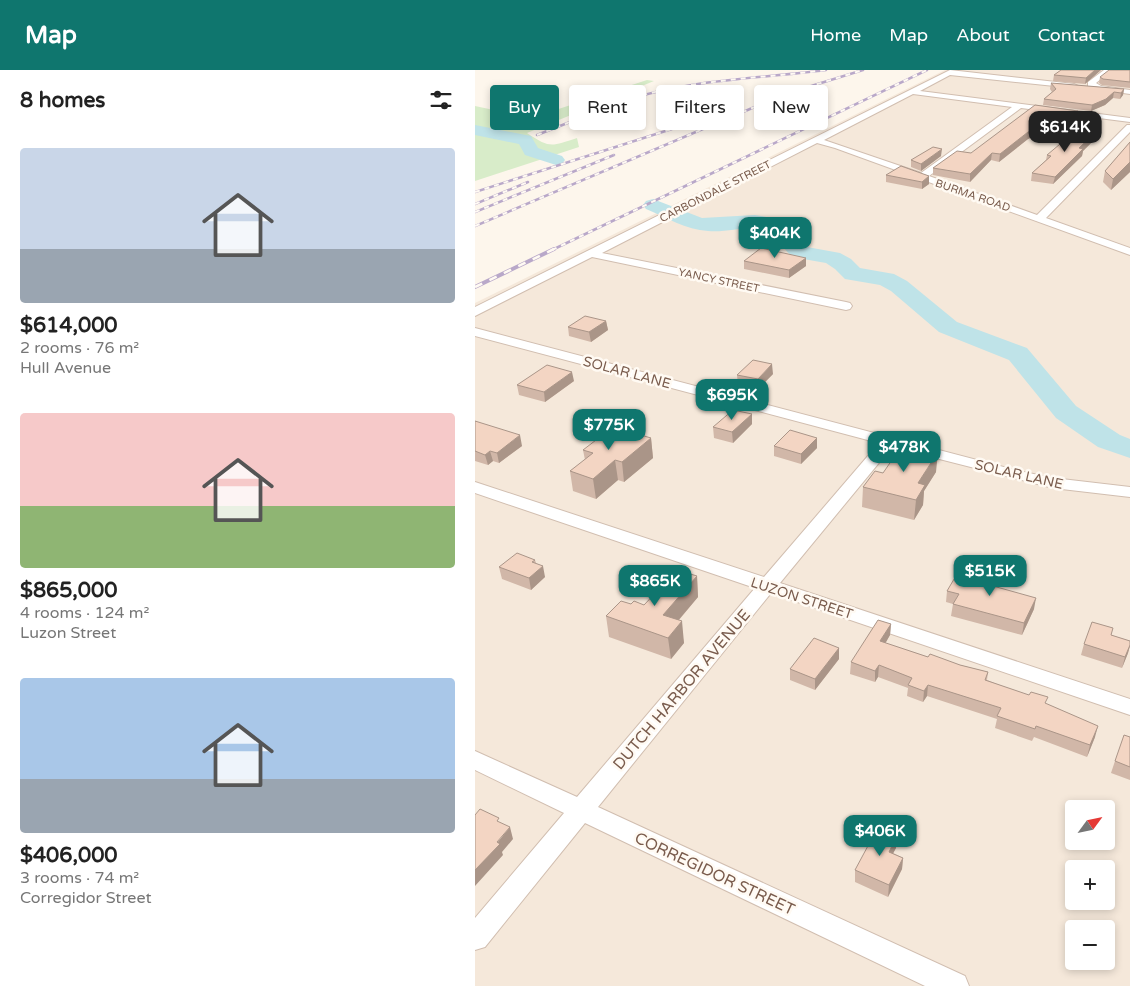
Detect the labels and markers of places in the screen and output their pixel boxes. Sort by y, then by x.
pin: $614K [1030,111,1100,153]
pin: $404K [740,216,810,259]
pin: $695K [697,378,767,421]
pin: $775K [574,408,644,451]
pin: $478K [869,430,939,473]
pin: $515K [955,554,1025,597]
pin: $865K [620,564,690,607]
pin: $406K [845,814,915,857]

